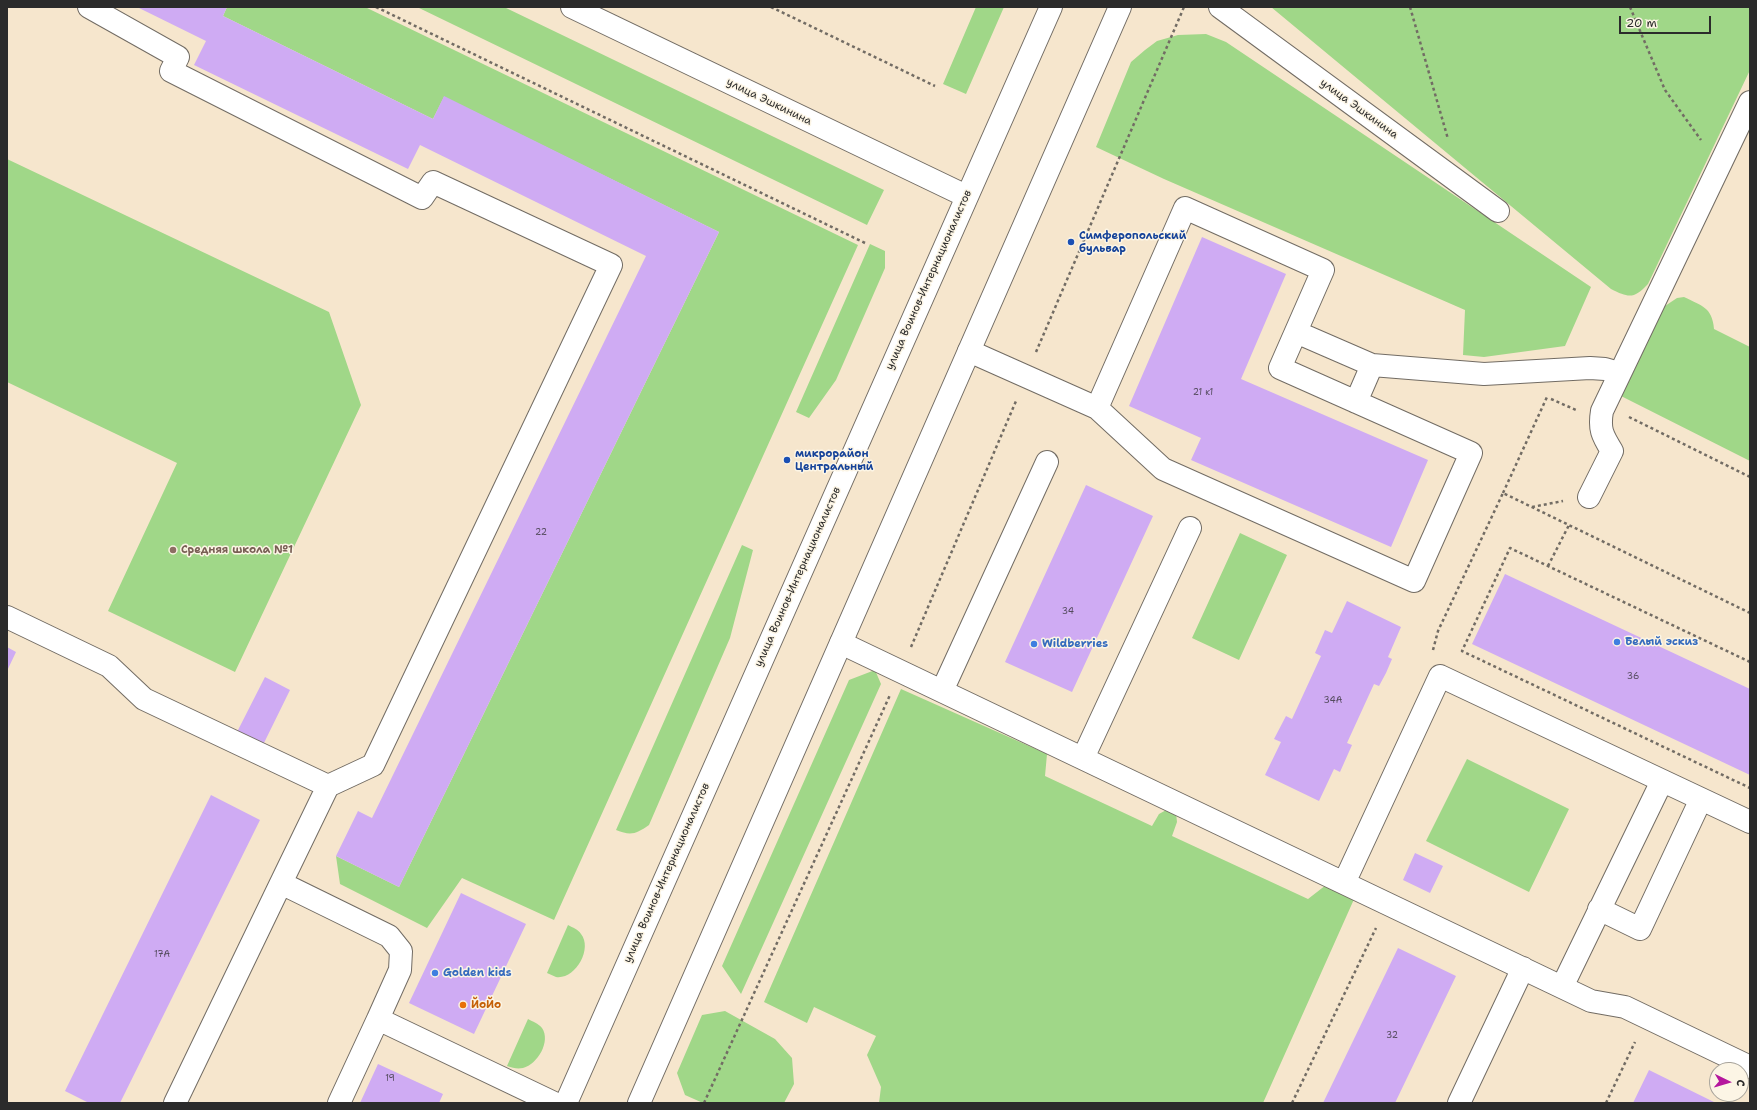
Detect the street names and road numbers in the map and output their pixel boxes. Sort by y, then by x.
street label: улица Эшкинина [724,76,814,128]
street label: улица Эшкинина [1317,76,1401,142]
street label: улица Воинов-Интернационалистов [883,188,975,372]
street label: улица Воинов-Интернационалистов [752,485,844,669]
street label: улица Воинов-Интернационалистов [621,781,713,965]

